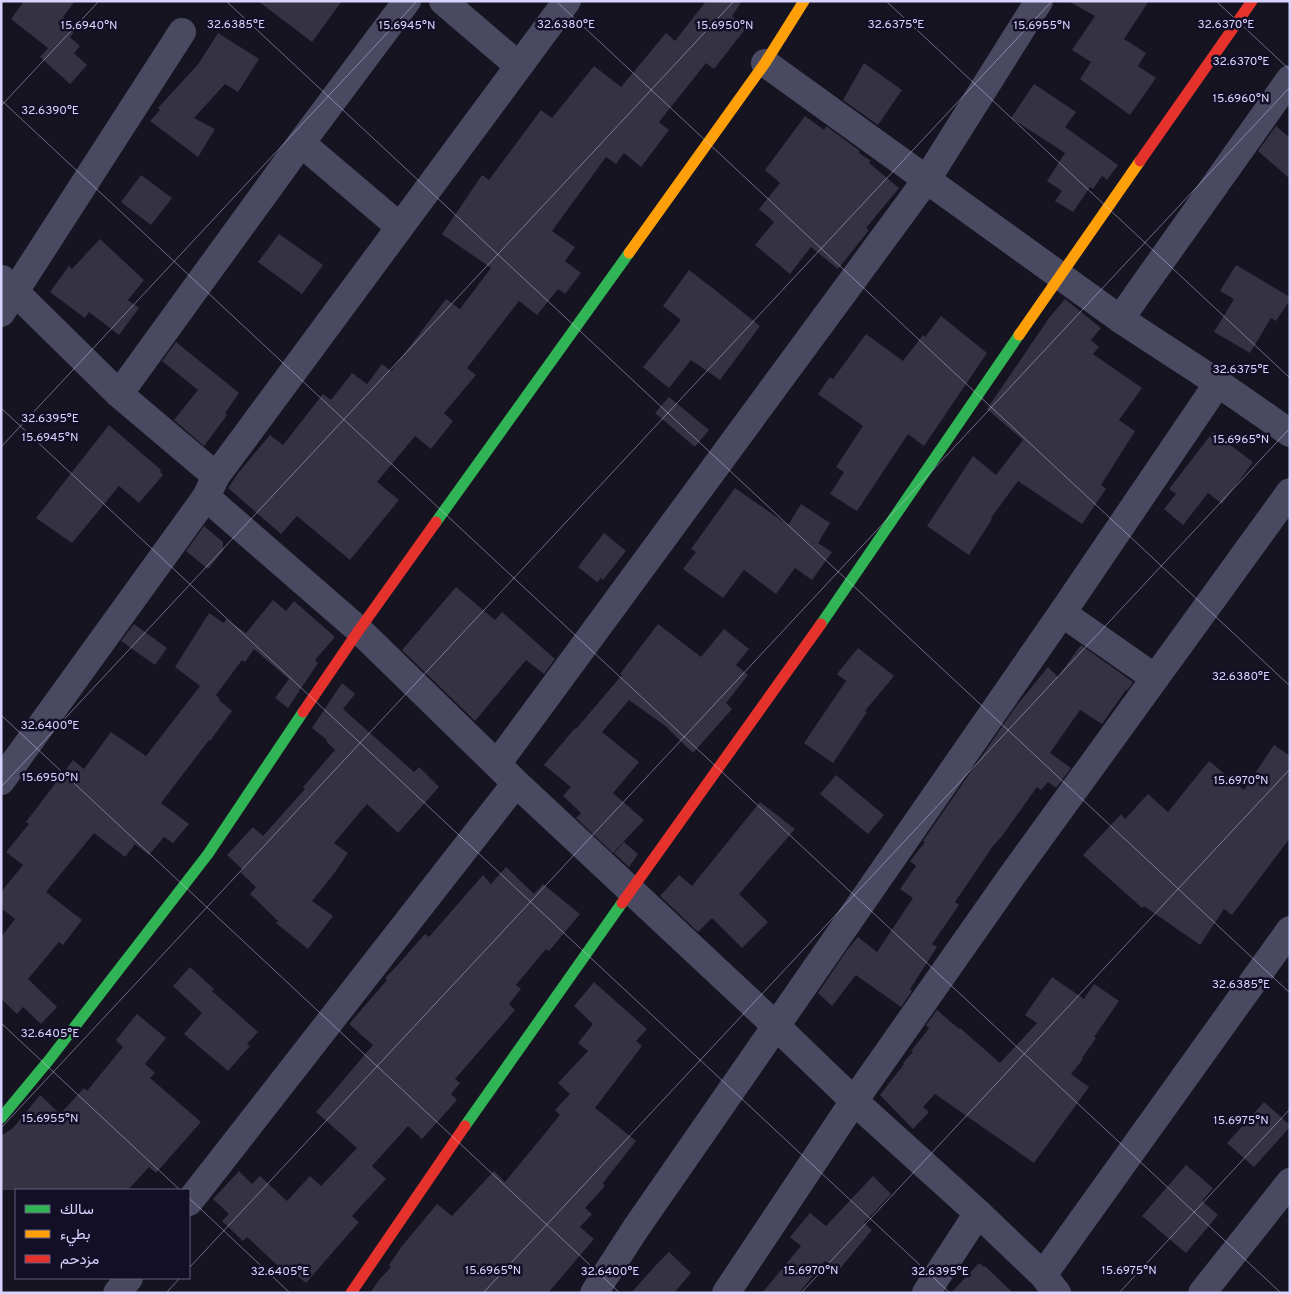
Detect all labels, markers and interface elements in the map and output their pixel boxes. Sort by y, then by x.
text: 32.6385°E [207,17,265,33]
text: 32.6380°E [537,17,595,33]
text: 32.6375°E [867,17,925,33]
text: 32.6370°E [1197,17,1255,33]
text: 15.6940°N [60,18,118,34]
text: 15.6945°N [379,18,435,34]
text: 15.6950°N [696,18,754,34]
text: 15.6955°N [1014,18,1070,34]
text: 32.6370°E [1212,54,1270,70]
text: 15.6960°N [1213,91,1269,107]
text: 32.6390°E [21,103,79,119]
text: 32.6375°E [1212,362,1270,378]
text: 32.6395°E [21,411,79,427]
text: 15.6945°N [22,430,78,446]
text: 15.6965°N [1213,432,1269,448]
text: 32.6380°E [1212,669,1270,685]
text: 32.6400°E [20,718,80,734]
text: 15.6950°N [21,770,79,786]
text: 15.6970°N [1213,773,1269,789]
text: 32.6385°E [1212,977,1270,993]
text: 32.6405°E [21,1026,79,1042]
text: 15.6955°N [22,1111,78,1127]
text: 15.6975°N [1213,1113,1269,1129]
legend [15,1189,190,1279]
text: سالك [60,1201,94,1220]
text: بطيء [60,1226,90,1247]
text: مزدحم [60,1251,99,1270]
text: 15.6965°N [465,1263,521,1279]
text: 15.6970°N [783,1263,839,1279]
text: 15.6975°N [1101,1263,1157,1279]
text: 32.6405°E [251,1264,309,1280]
text: 32.6400°E [580,1264,640,1280]
text: 32.6395°E [911,1264,969,1280]

